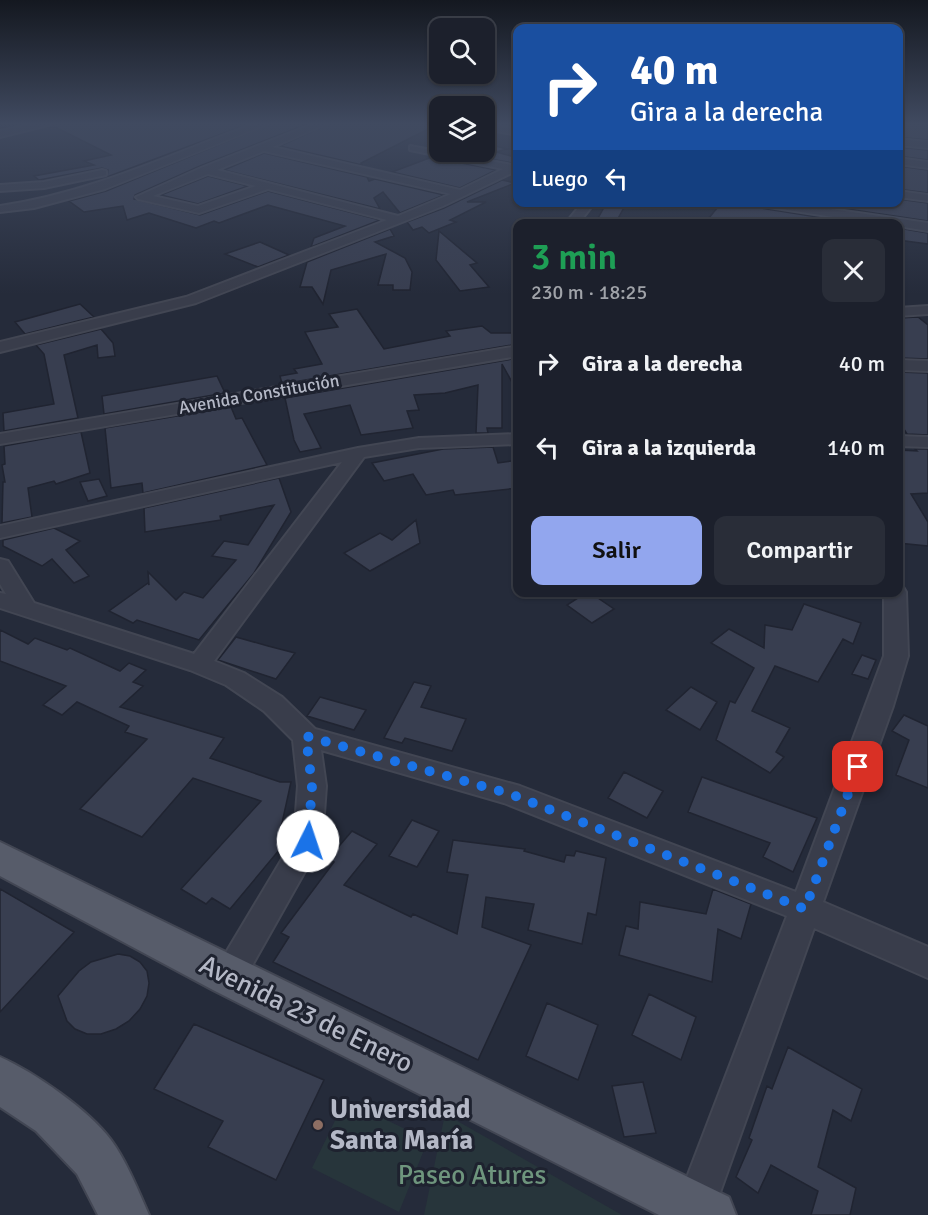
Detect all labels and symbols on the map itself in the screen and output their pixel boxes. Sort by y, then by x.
street label: Avenida Constitución [177,369,341,419]
pin [832,741,883,792]
position arrow [276,809,340,873]
street label: Avenida 23 de Enero [194,948,418,1080]
place label: Universidad Santa María [330,1093,473,1157]
marker: Universidad Santa María [311,1118,325,1132]
park label: Paseo Atures [398,1159,546,1192]

